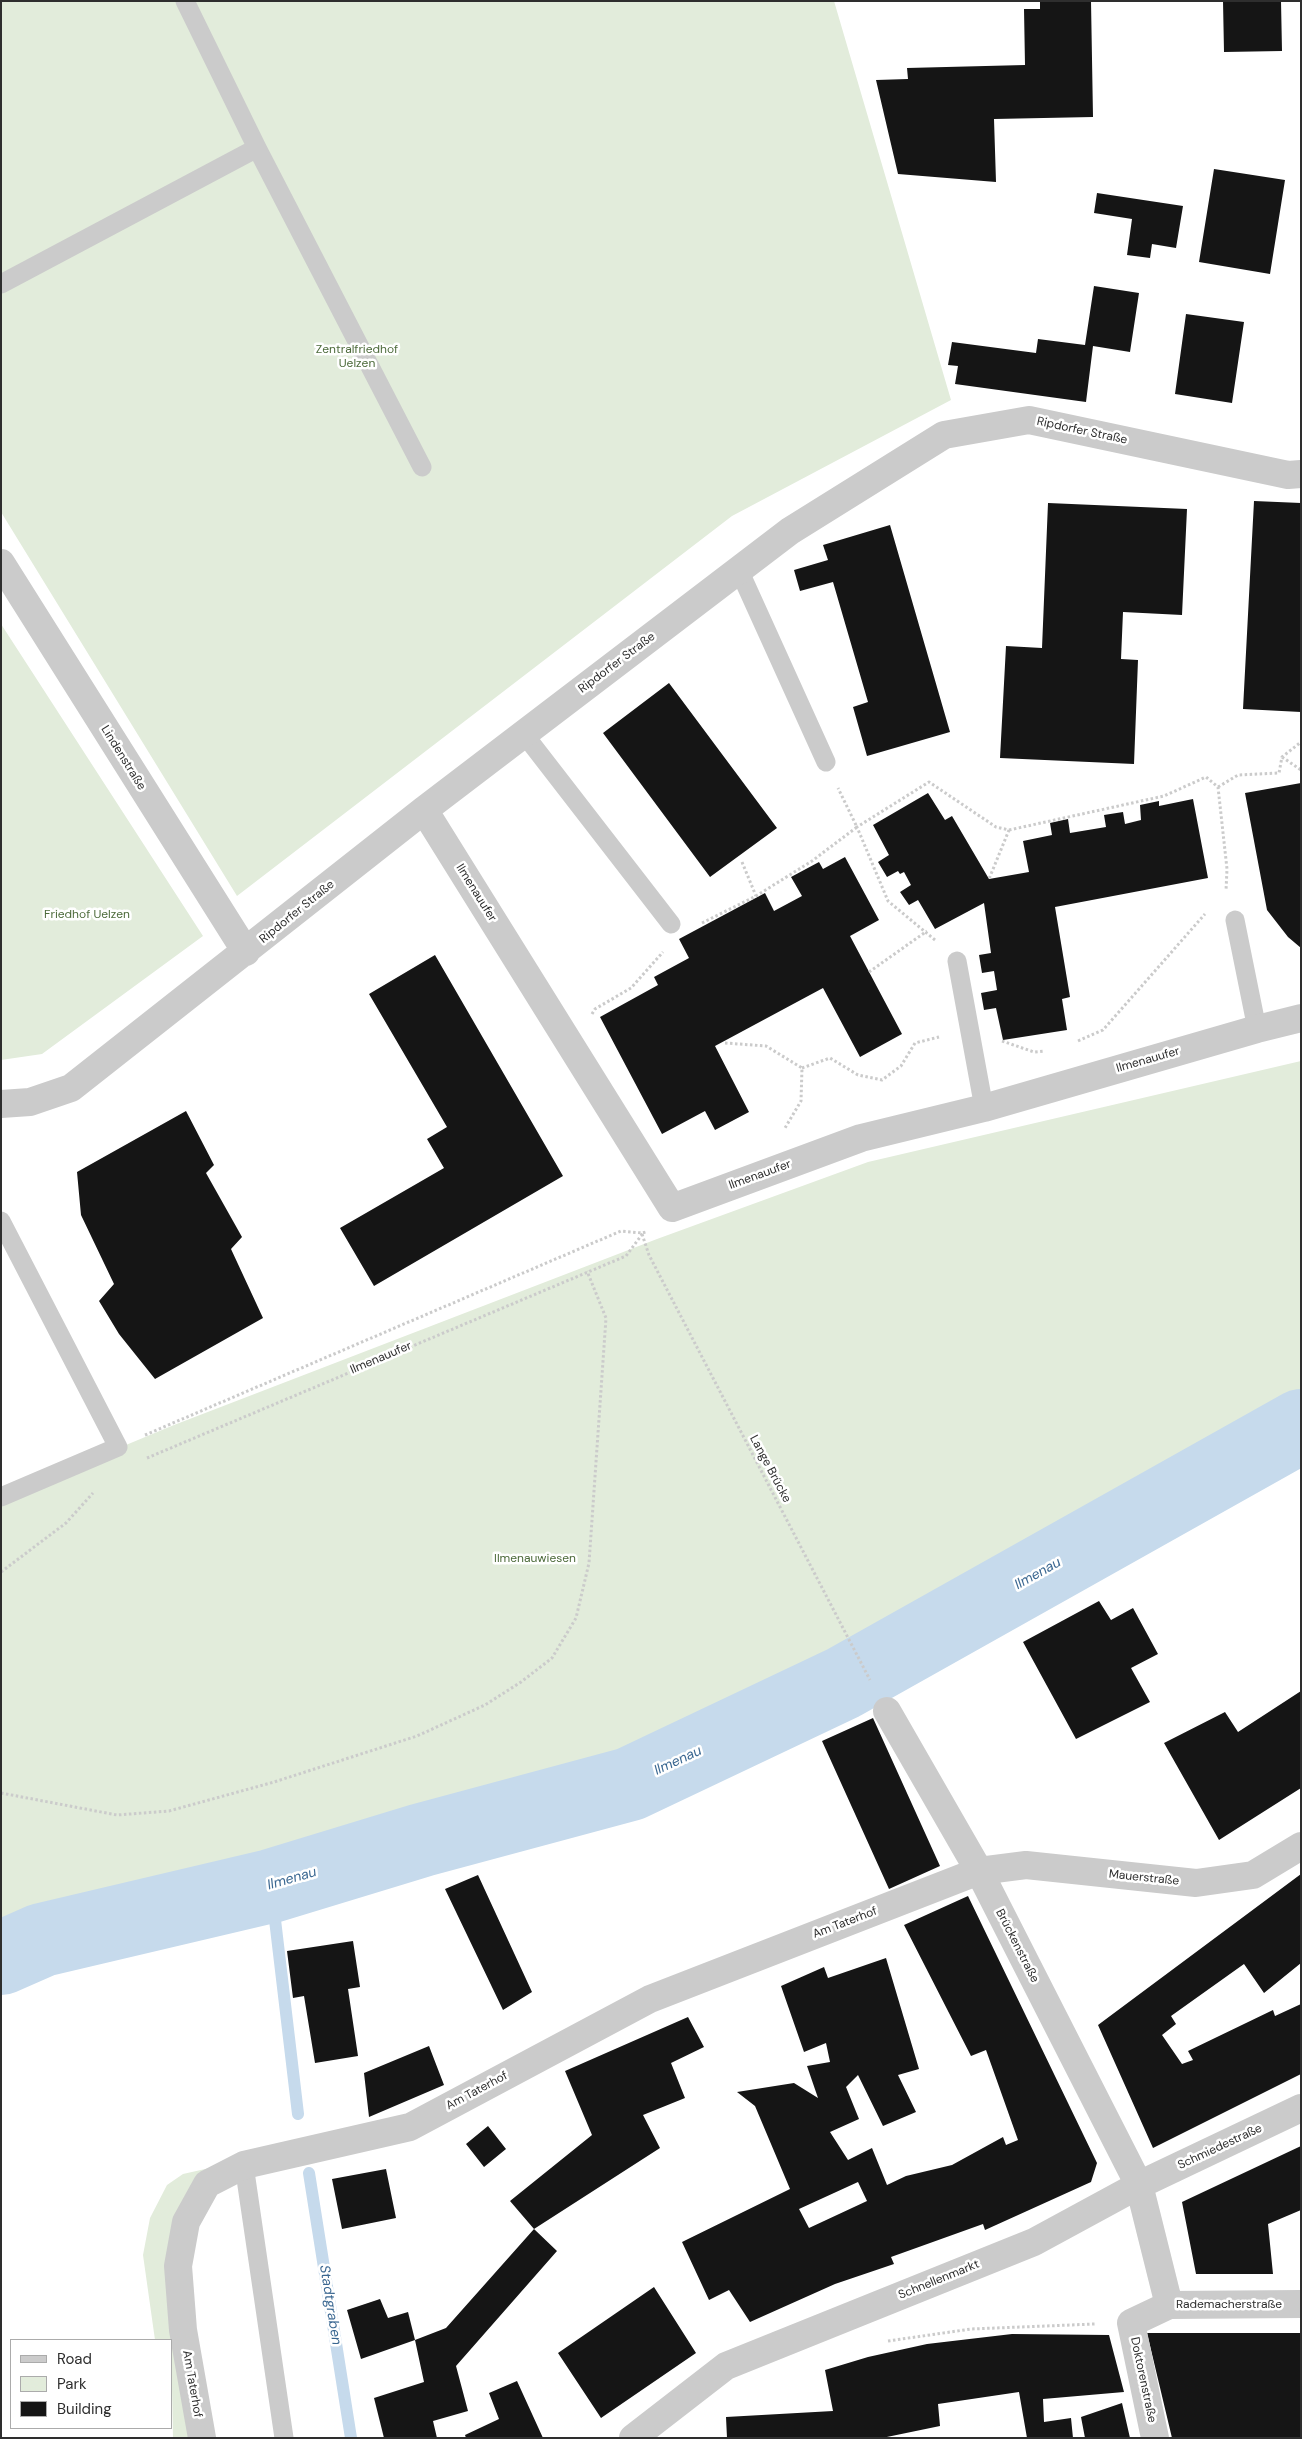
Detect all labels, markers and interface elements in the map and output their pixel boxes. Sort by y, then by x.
park label: Zentralfriedhof Uelzen [316,343,398,371]
street label: Ripdorfer Straße [1035,414,1129,448]
street label: Ripdorfer Straße [576,630,658,696]
street label: Lindenstraße [97,723,149,793]
street label: Ilmenauufer [453,862,499,924]
street label: Ripdorfer Straße [257,877,337,947]
park label: Friedhof Uelzen [44,908,130,922]
street label: Ilmenauufer [1115,1044,1181,1076]
street label: Ilmenauufer [727,1157,793,1193]
street label: Ilmenauufer [348,1339,414,1377]
street label: Lange Brücke [746,1433,794,1505]
park label: Ilmenauwiesen [494,1552,576,1566]
water label: Ilmenau [1012,1554,1064,1594]
water label: Ilmenau [652,1743,704,1779]
water label: Ilmenau [265,1864,319,1894]
street label: Mauerstraße [1108,1867,1180,1889]
street label: Am Taterhof [811,1904,879,1942]
street label: Brückenstraße [992,1907,1042,1985]
street label: Am Taterhof [444,2069,510,2113]
street label: Schmiedestraße [1176,2121,1264,2173]
street label: Schnellenmarkt [896,2257,982,2303]
water label: Stadtgraben [315,2264,345,2346]
street label: Rademacherstraße [1176,2298,1282,2312]
street label: Doktorenstraße [1127,2336,1159,2424]
legend [10,2339,172,2429]
text: Road [57,2349,92,2369]
street label: Am Taterhof [179,2349,205,2419]
text: Park [57,2374,87,2394]
text: Building [57,2399,112,2419]

